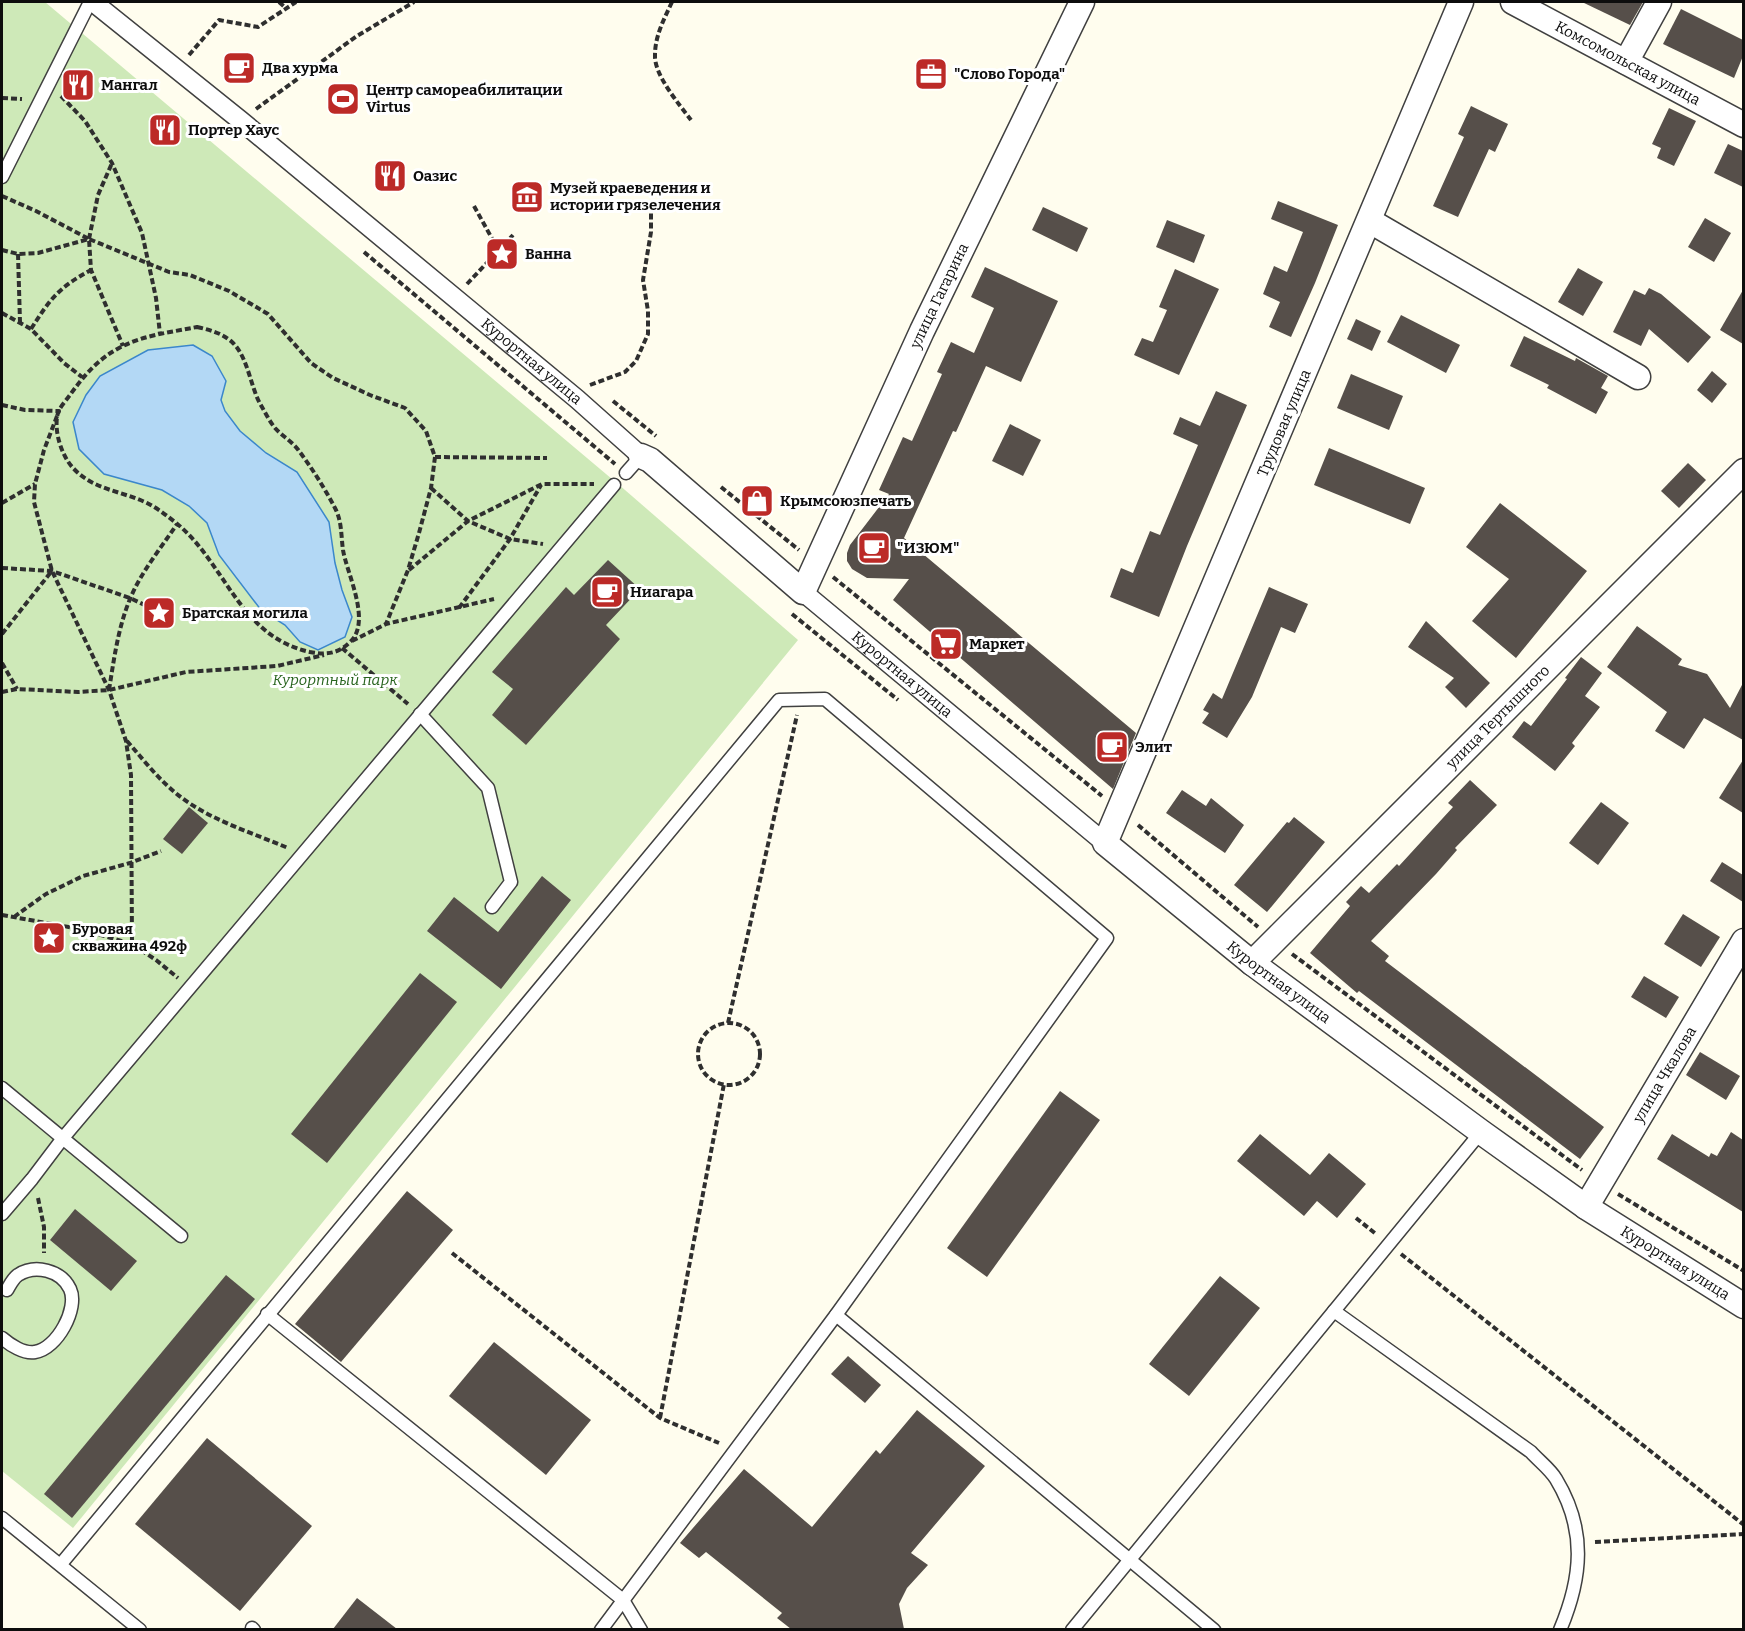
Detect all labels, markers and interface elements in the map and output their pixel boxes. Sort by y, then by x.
street label: Комсомольская улица [1552,17,1703,109]
cafe icon: Два хурма [221,50,257,86]
office icon: "Слово Города" [913,56,949,92]
place label: Два хурма [262,59,339,77]
place label: "Слово Города" [954,65,1065,83]
restaurant icon: Мангал [60,67,96,103]
place label: Мангал [101,76,158,94]
sports icon: Центр самореабилитации Virtus [325,81,361,117]
place label: Центр самореабилитации Virtus [366,81,563,116]
restaurant icon: Портер Хаус [147,112,183,148]
place label: Портер Хаус [188,121,280,139]
restaurant icon: Оазис [372,158,408,194]
place label: Оазис [413,167,457,185]
museum icon: Музей краеведения и истории грязелечения [509,179,545,215]
place label: Музей краеведения и истории грязелечения [550,179,721,214]
place icon: Ванна [484,236,520,272]
street label: улица Гагарина [906,240,972,352]
place label: Ванна [525,245,572,263]
street label: Курортная улица [478,314,586,408]
street label: Трудовая улица [1253,367,1315,479]
shop icon: Крымсоюзпечать [739,483,775,519]
place label: Крымсоюзпечать [780,492,911,510]
cafe icon: "ИЗЮМ" [856,530,892,566]
place label: "ИЗЮМ" [897,539,959,557]
cafe icon: Ниагара [589,574,625,610]
place label: Ниагара [630,583,694,601]
place icon: Братская могила [141,595,177,631]
place label: Братская могила [182,604,308,622]
supermarket icon: Маркет [928,626,964,662]
street label: Курортная улица [848,627,956,721]
place label: Маркет [969,635,1025,653]
street label: улица Тертышного [1442,661,1554,773]
park label: Курортный парк [272,671,398,689]
cafe icon: Элит [1094,729,1130,765]
place label: Элит [1135,738,1173,756]
place icon: Буровая скважина 492ф [31,920,67,956]
place label: Буровая скважина 492ф [72,920,187,955]
street label: Курортная улица [1223,937,1334,1027]
street label: улица Чкалова [1629,1023,1700,1127]
street label: Курортная улица [1617,1222,1733,1304]

